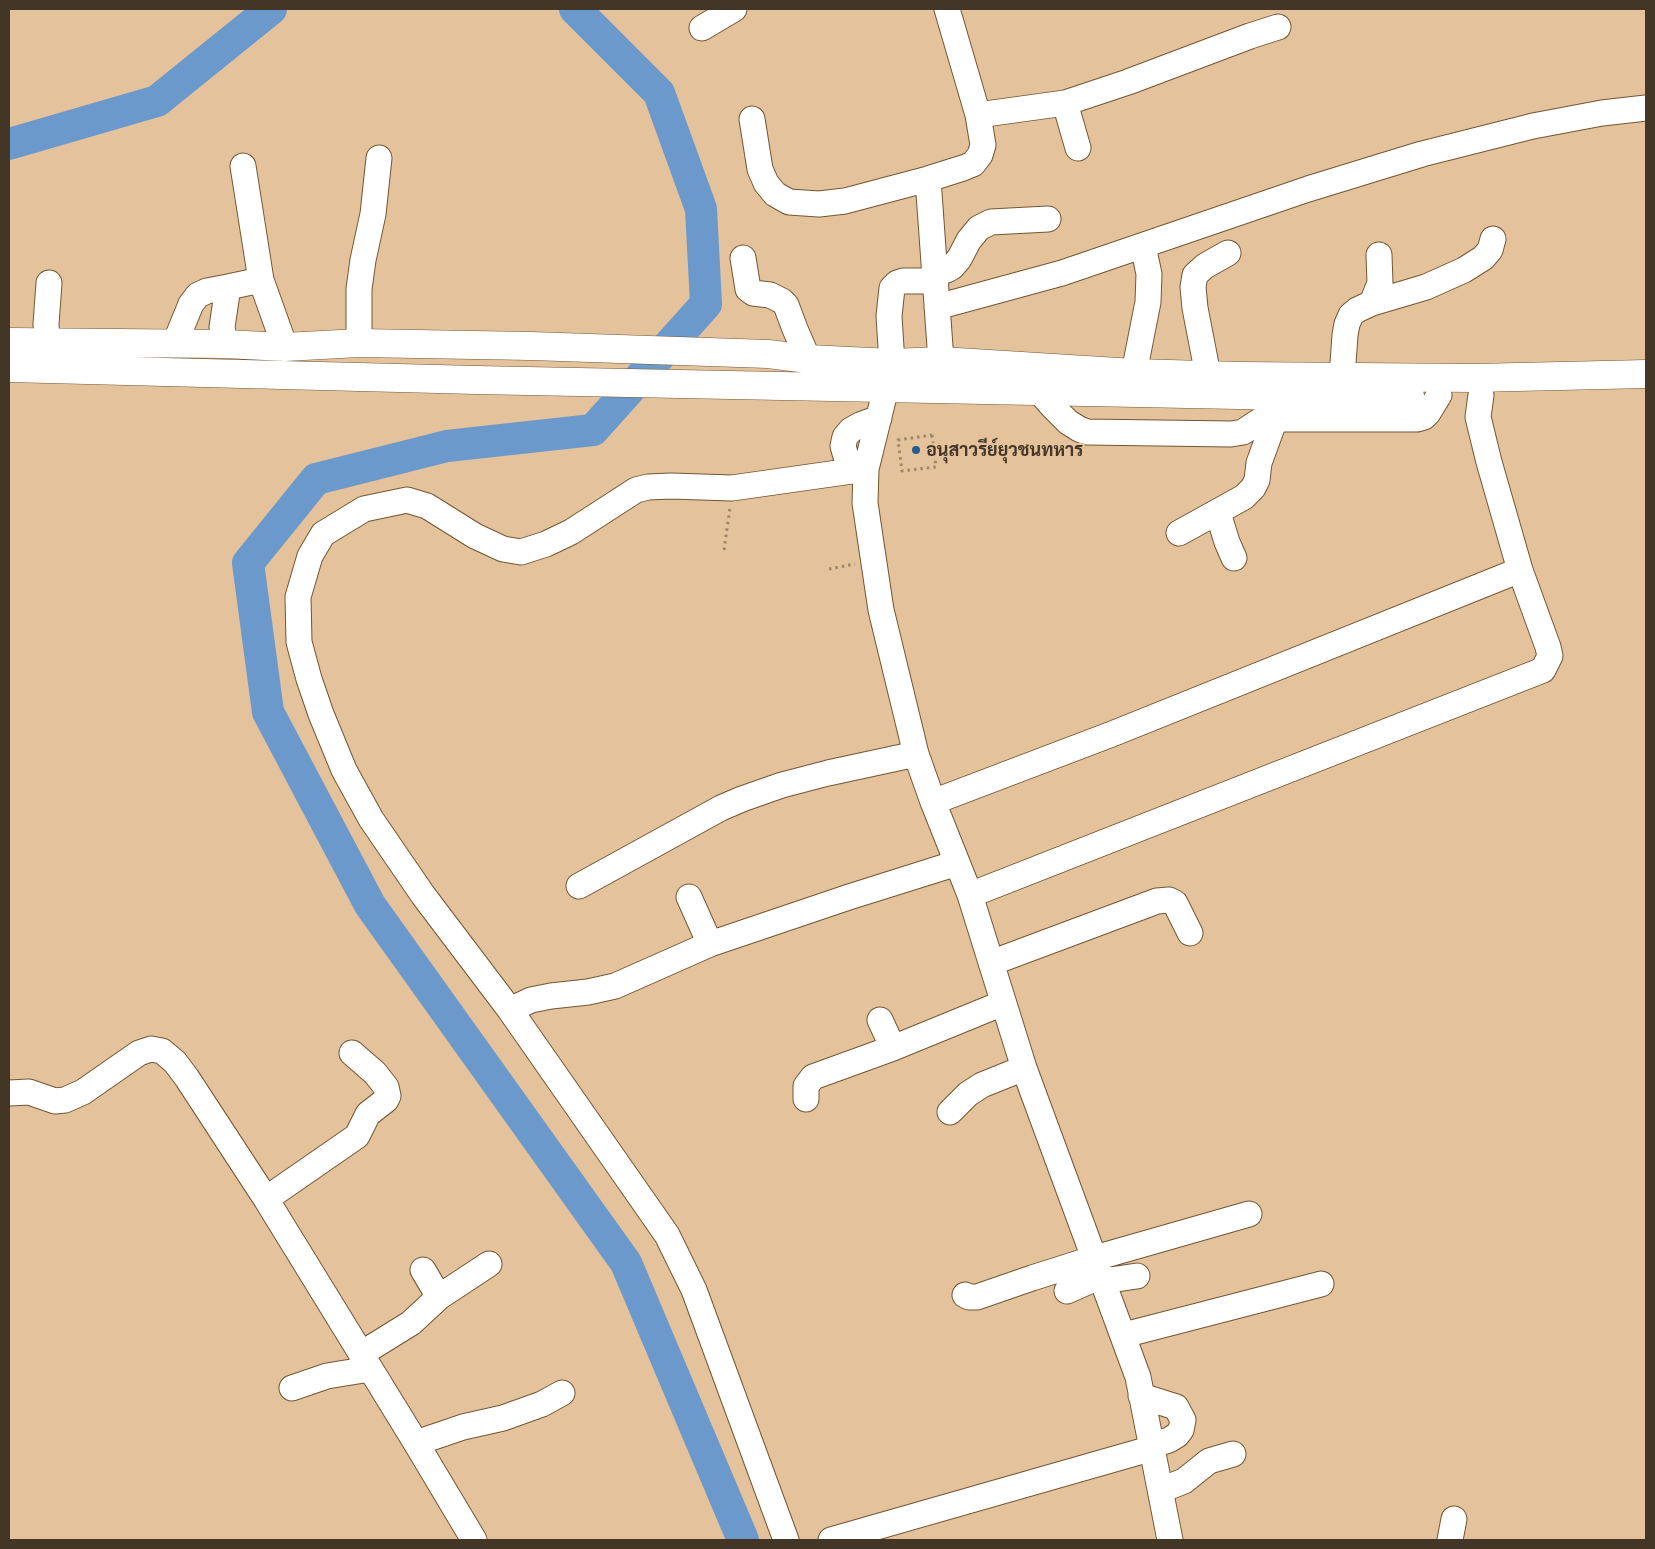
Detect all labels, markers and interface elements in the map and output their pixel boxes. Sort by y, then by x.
place label: อนุสาวรีย์ยุวชนทหาร [926,439,1083,461]
marker: อนุสาวรีย์ยุวชนทหาร [910,444,922,456]

